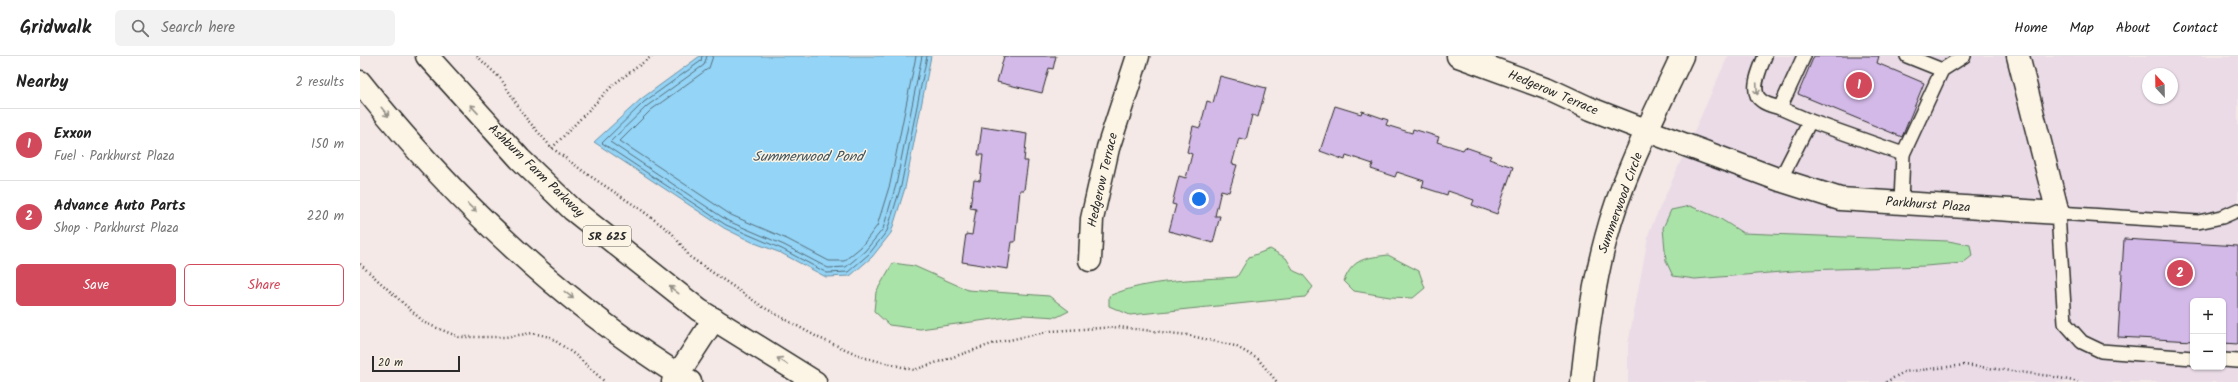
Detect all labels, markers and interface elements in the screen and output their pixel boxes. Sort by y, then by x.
search box [115,10,395,46]
text: Gridwalk [20,13,91,43]
text: Search here [161,16,235,40]
icon: search [129,17,151,39]
text: Home [2014,17,2048,39]
text: Map [2070,17,2094,39]
text: About [2116,17,2150,39]
text: Contact [2172,17,2218,39]
street label: Hedgerow Terrace [1505,65,1602,122]
north arrow [2142,68,2178,104]
text: Nearby [16,69,68,96]
pin: 1 [1846,70,1872,100]
text: 2 results [296,72,344,93]
one-way arrow [1753,82,1760,95]
one-way arrow [469,104,479,114]
one-way arrow [380,106,389,117]
street label: Ashburn Farm Parkway [483,119,590,223]
text: Exxon [54,122,92,146]
street label: Hedgerow Terrace [1082,131,1124,229]
text: 1 [27,134,31,155]
text: 150 m [311,134,344,155]
text: Fuel · Parkhurst Plaza [54,146,175,167]
water label: Summerwood Pond [753,146,866,168]
street label: Summerwood Circle [1593,149,1649,257]
your location [1189,189,1209,209]
street label: Parkhurst Plaza [1885,192,1971,218]
text: Advance Auto Parts [54,194,185,218]
one-way arrow [467,203,477,213]
text: 2 [25,206,33,227]
text: 220 m [307,206,344,227]
text: Shop · Parkhurst Plaza [54,218,179,239]
road number: SR 625 [583,226,631,246]
pin: 2 [2167,258,2193,288]
button: Save [16,264,176,306]
button: Share [184,264,344,306]
one-way arrow [668,285,679,294]
one-way arrow [563,290,574,299]
map controls [2190,298,2226,370]
button: + [2190,298,2226,334]
button: − [2190,334,2226,370]
scale bar [372,354,460,373]
text: 20 m [378,354,403,372]
one-way arrow [776,357,788,365]

